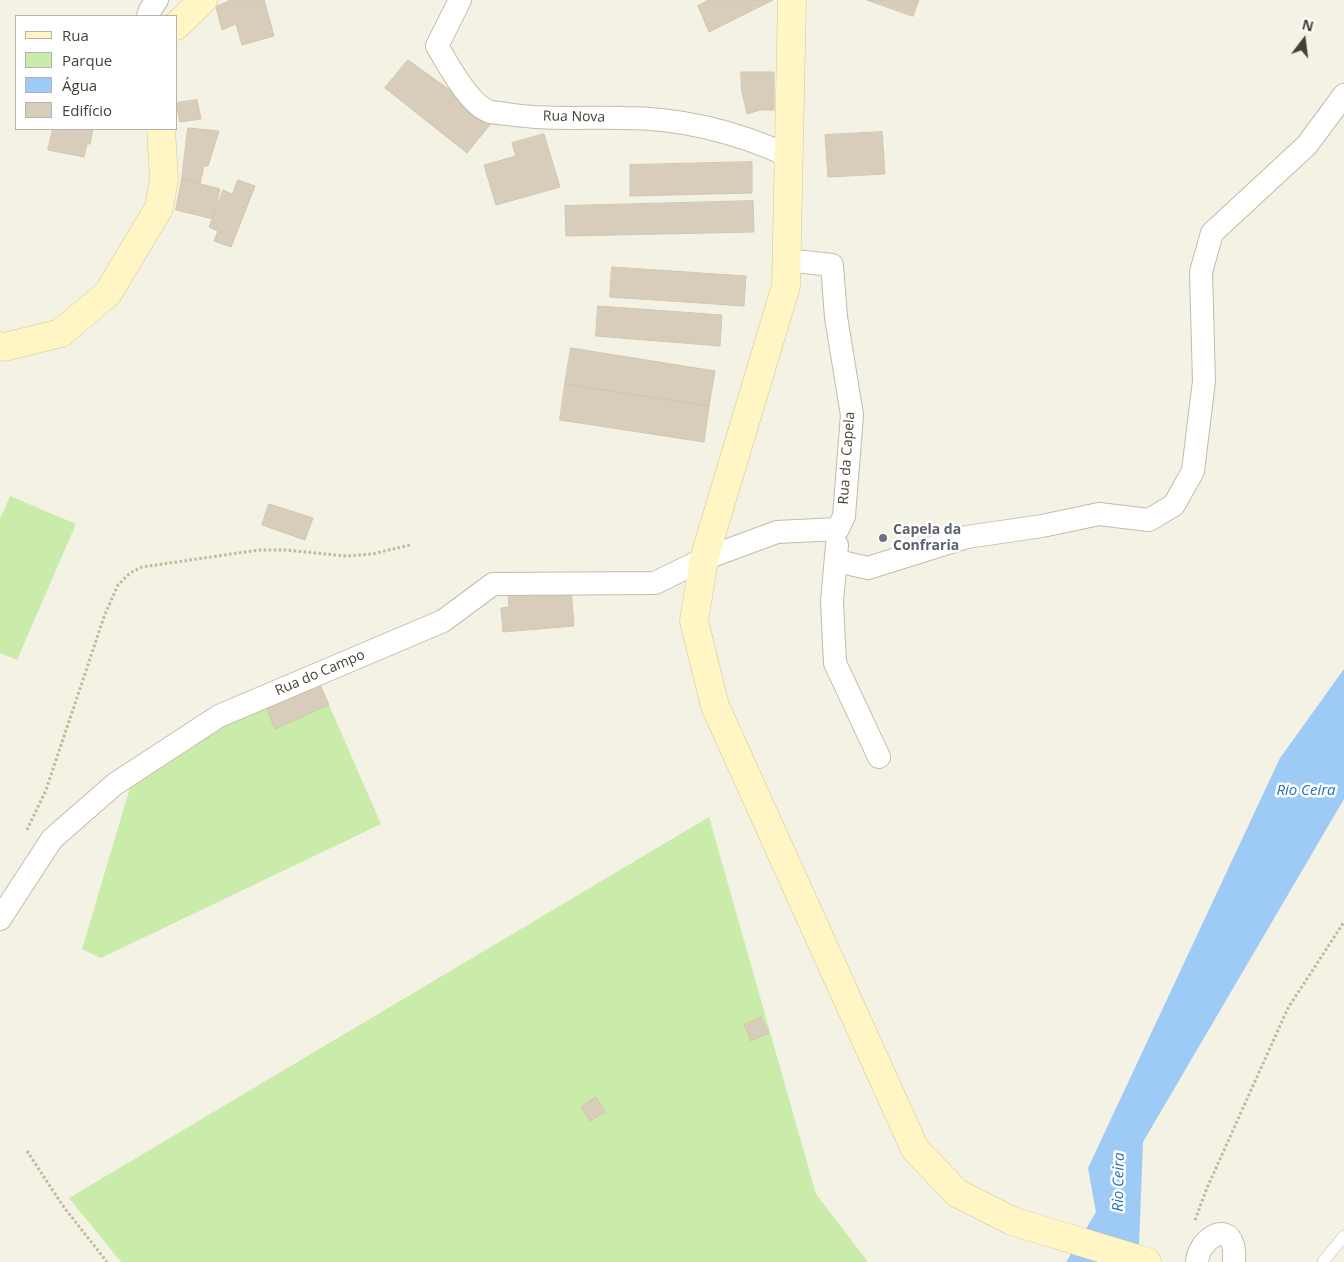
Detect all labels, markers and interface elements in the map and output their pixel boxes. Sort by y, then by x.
text: N [1300,14,1316,36]
legend [15,15,178,130]
north arrow [1279,15,1329,65]
text: Rua [62,25,89,45]
text: Parque [62,50,112,70]
text: Água [62,75,97,95]
text: Edifício [62,100,112,120]
street label: Rua Nova [543,108,605,126]
street label: Rua da Capela [835,411,859,505]
place label: Capela da Confraria [893,522,961,554]
marker: Capela da Confraria [877,532,889,544]
street label: Rua do Campo [273,647,367,699]
water label: Rio Ceira [1276,782,1336,800]
water label: Rio Ceira [1109,1152,1129,1212]

